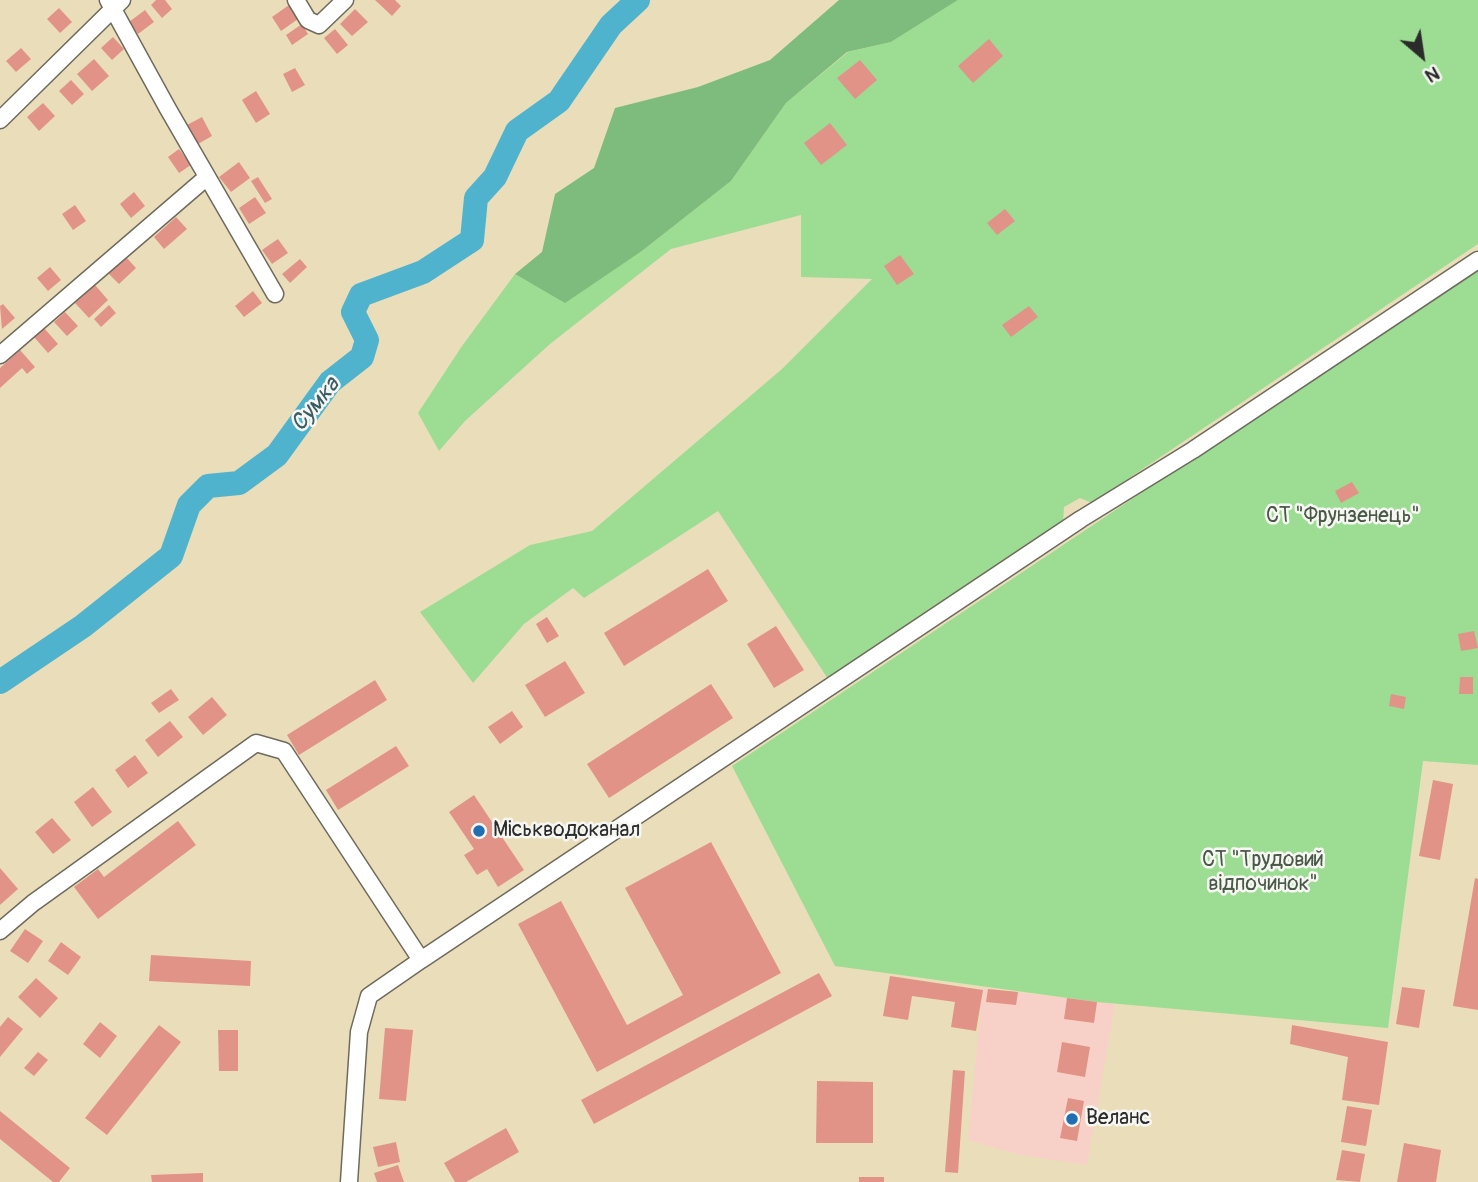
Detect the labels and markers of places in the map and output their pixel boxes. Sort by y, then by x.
place label: Міськводоканал [493,818,640,844]
marker: Міськводоканал [471,823,487,839]
place label: Веланс [1086,1106,1150,1132]
marker: Веланс [1064,1111,1080,1127]

